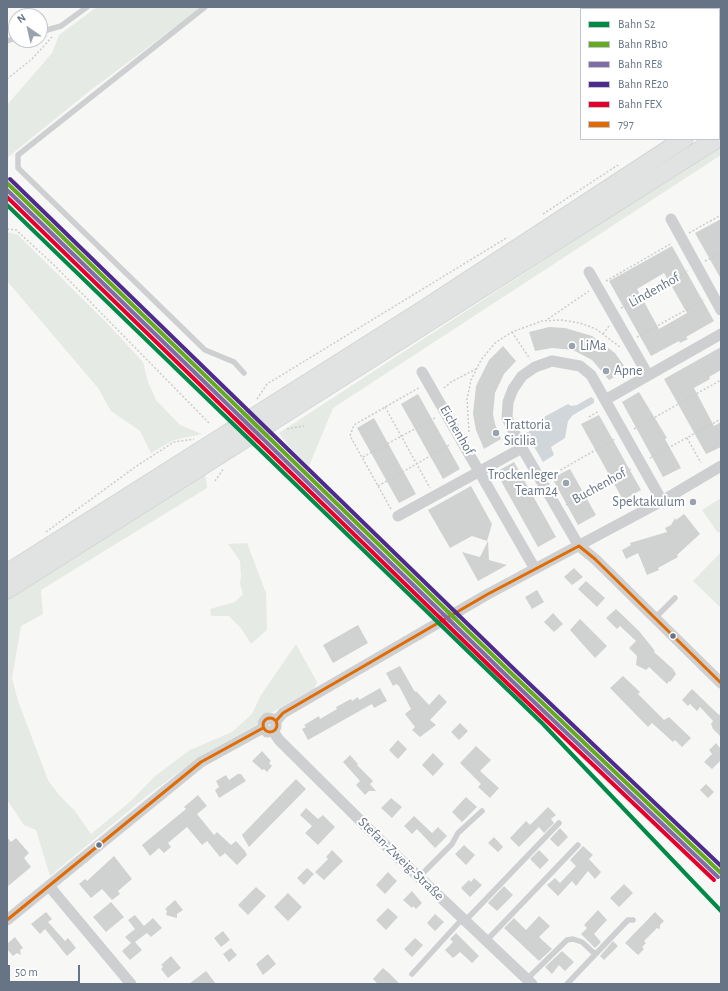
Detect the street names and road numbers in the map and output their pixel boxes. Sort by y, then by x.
street label: Lindenhof [626,269,682,311]
street label: Eichenhof [436,402,478,458]
street label: Buchenhof [569,464,629,508]
street label: Stefan-Zweig-Straße [355,814,447,904]

